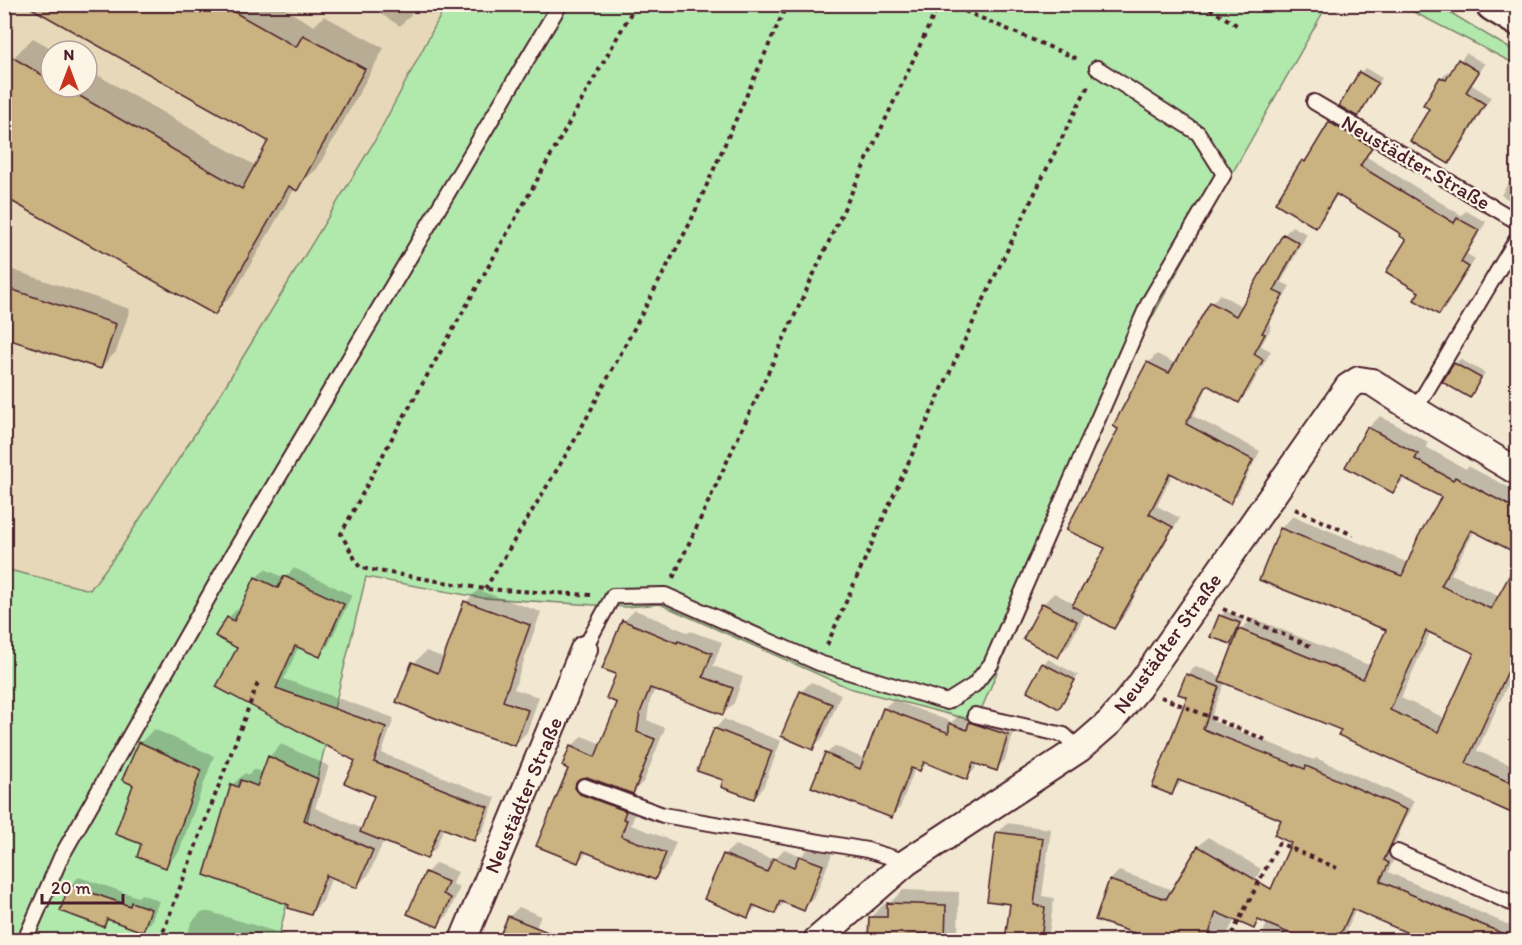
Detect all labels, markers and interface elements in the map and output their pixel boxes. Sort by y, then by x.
north arrow [39,39,99,99]
text: N [64,45,74,64]
street label: Neustädter Straße [1337,109,1495,215]
street label: Neustädter Straße [1108,568,1226,718]
street label: Neustädter Straße [479,713,567,877]
scale bar [42,867,123,905]
text: 20 m [51,877,91,899]

